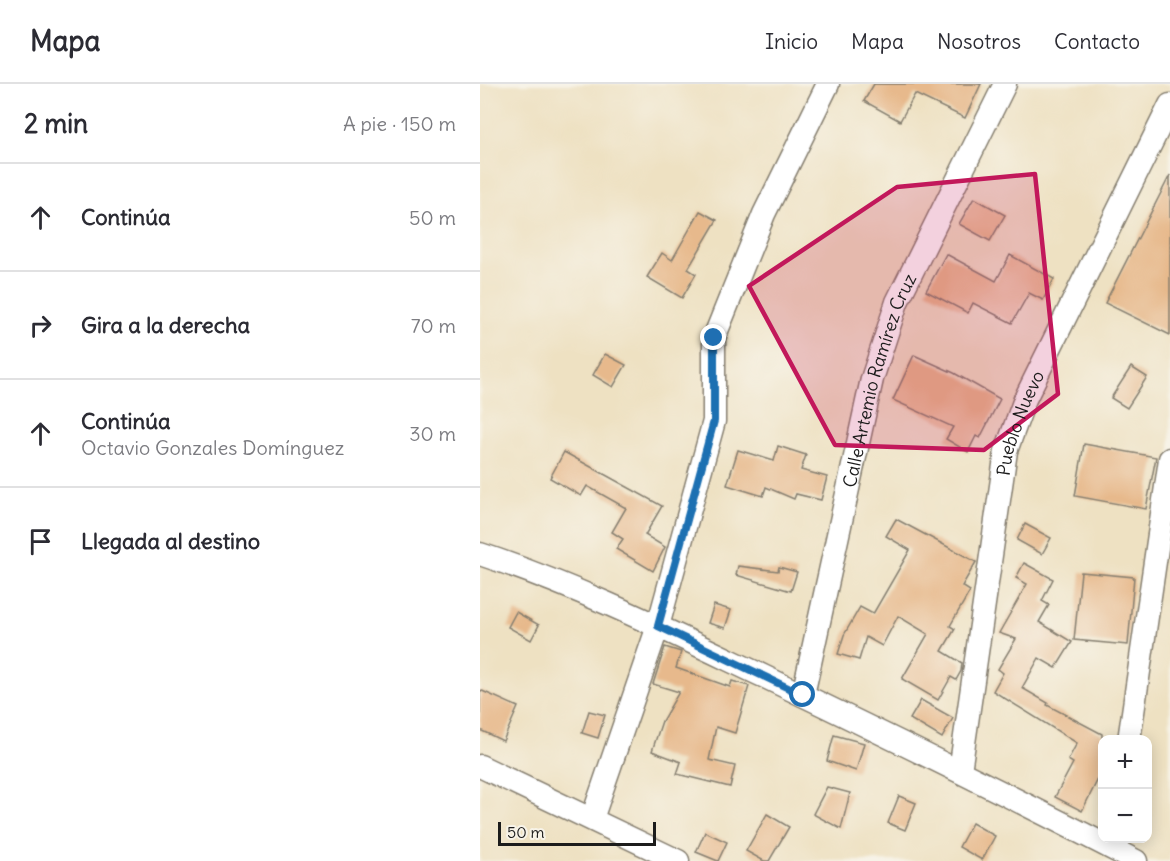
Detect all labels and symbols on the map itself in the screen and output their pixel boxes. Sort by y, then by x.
street label: Calle Artemio Ramírez Cruz [837,269,921,489]
route end [700,324,726,350]
street label: Pueblo Nuevo [991,366,1049,477]
route start [789,681,815,707]
scale bar [498,819,656,846]

